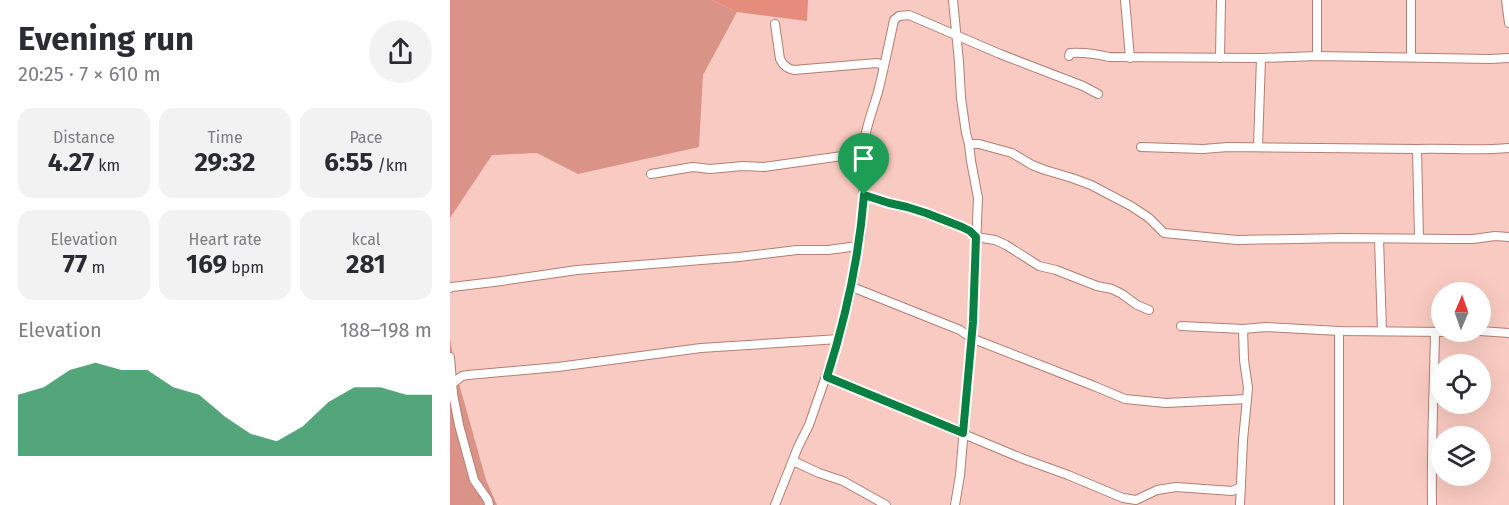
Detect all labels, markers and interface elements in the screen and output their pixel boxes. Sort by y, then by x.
text: Evening run [18,19,194,59]
button: share [369,20,432,83]
text: 20:25 · 7 × 610 m [18,62,161,86]
text: Distance [53,128,115,147]
text: Time [207,128,243,147]
text: Pace [349,128,383,147]
pin [838,133,889,195]
icon: arrive [847,142,880,175]
text: 4.27 [48,147,94,178]
text: 29:32 [194,147,256,178]
text: 6:55 [324,147,373,178]
text: km [94,156,120,175]
text: /km [373,156,408,175]
text: Elevation [50,230,118,249]
text: Heart rate [189,230,261,249]
text: kcal [352,230,380,249]
text: 77 [63,249,87,280]
text: 169 [186,249,227,280]
text: 281 [346,249,386,280]
text: m [87,258,105,277]
text: bpm [227,258,264,277]
north arrow [1431,282,1491,342]
map controls [1431,282,1491,486]
text: Elevation [18,318,102,342]
text: 188–198 m [340,318,432,342]
button: locate [1431,354,1491,414]
button: layers [1431,426,1491,486]

